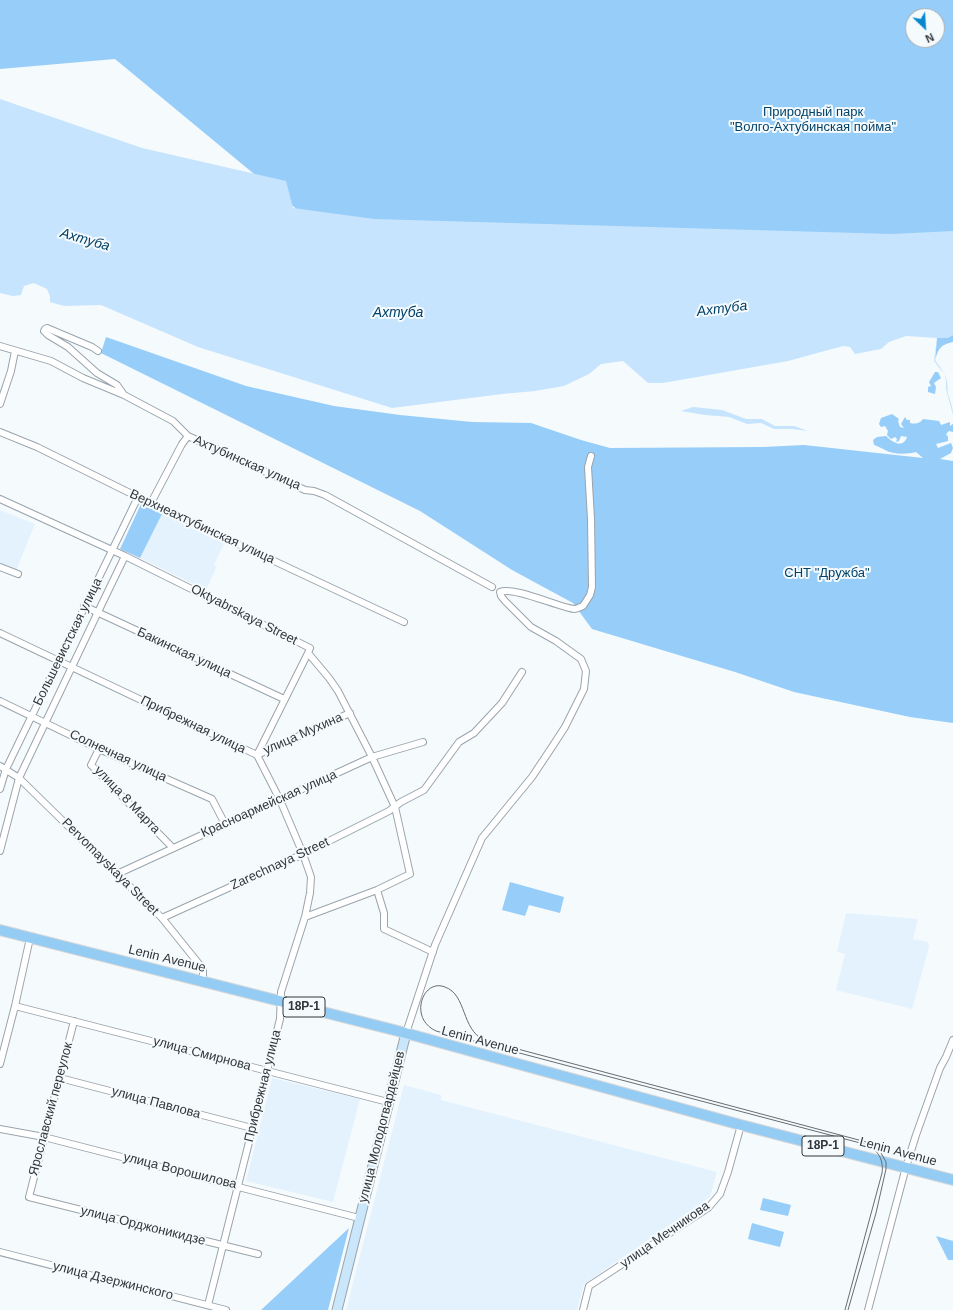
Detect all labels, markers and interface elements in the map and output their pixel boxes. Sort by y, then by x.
north arrow [905,8,945,48]
text: N [924,31,936,45]
park label: Природный парк "Волго-Ахтубинская пойма" [730,104,896,135]
water label: Ахтуба [58,225,112,255]
water label: Ахтуба [696,298,748,320]
water label: Ахтуба [373,305,423,321]
street label: Ахтубинская улица [191,432,303,494]
street label: Верхнеахтубинская улица [127,487,277,567]
park label: СНТ "Дружба" [784,565,870,581]
street label: Большевистская улица [30,576,106,708]
street label: Oktyabrskaya Street [188,581,300,649]
street label: Бакинская улица [134,624,234,682]
street label: Прибрежная улица [138,693,248,757]
street label: улица Мухина [261,710,345,758]
street label: Солнечная улица [67,727,169,785]
street label: улица 8 Марта [91,763,163,837]
street label: Красноармейская улица [199,767,339,841]
street label: Pervomayskaya Street [58,815,162,919]
street label: Zarechnaya Street [228,834,332,894]
street label: Lenin Avenue [127,942,207,976]
road number: 18Р-1 [283,997,325,1017]
street label: Lenin Avenue [440,1023,520,1059]
street label: Прибрежная улица [242,1028,284,1144]
street label: улица Смирнова [151,1033,253,1075]
street label: Ярославский переулок [26,1040,76,1178]
street label: улица Молодогвардейцев [356,1049,408,1205]
street label: улица Павлова [110,1084,202,1122]
street label: Lenin Avenue [858,1134,938,1170]
road number: 18Р-1 [802,1136,844,1156]
street label: улица Ворошилова [122,1149,238,1193]
street label: улица Мечникова [617,1198,713,1272]
street label: улица Орджоникидзе [79,1203,207,1249]
street label: улица Дзержинского [51,1259,175,1303]

